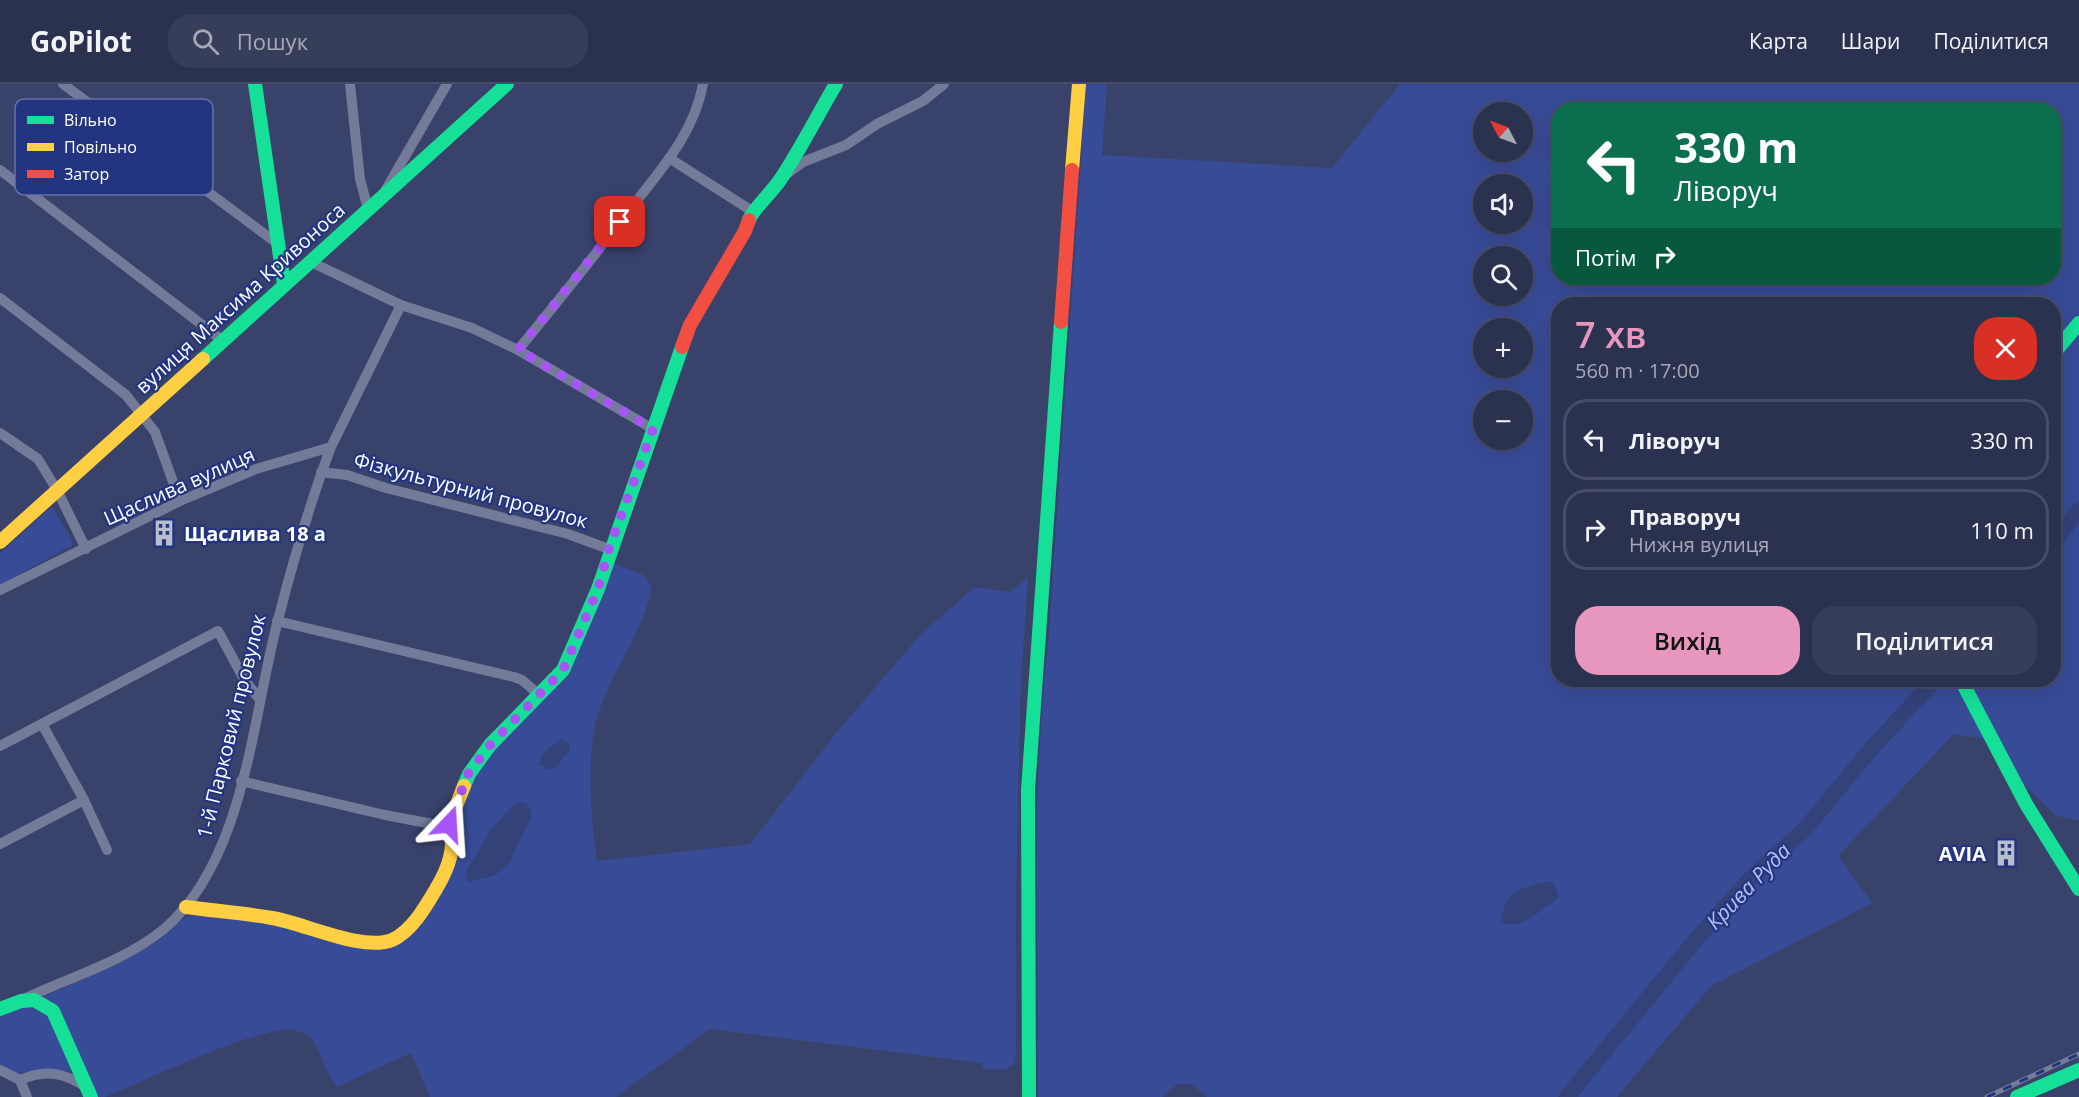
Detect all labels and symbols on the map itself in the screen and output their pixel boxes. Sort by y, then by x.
legend [15,99,213,195]
north arrow [1473,102,1533,162]
text: Вільно [64,109,117,131]
text: Повільно [64,136,137,158]
text: Затор [64,163,109,185]
pin [594,196,645,247]
street label: вулиця Максима Кривоноса [129,197,351,399]
street label: Щаслива вулиця [99,441,259,531]
street label: Фізкультурний провулок [351,446,592,534]
building icon: Щаслива 18 а [149,518,179,548]
place label: Щаслива 18 а [184,520,326,547]
street label: 1-й Парковий провулок [190,610,272,841]
position arrow [417,792,481,856]
water label: Крива Руда [1700,837,1796,935]
building icon: AVIA [1991,838,2021,868]
place label: AVIA [1939,840,1986,867]

